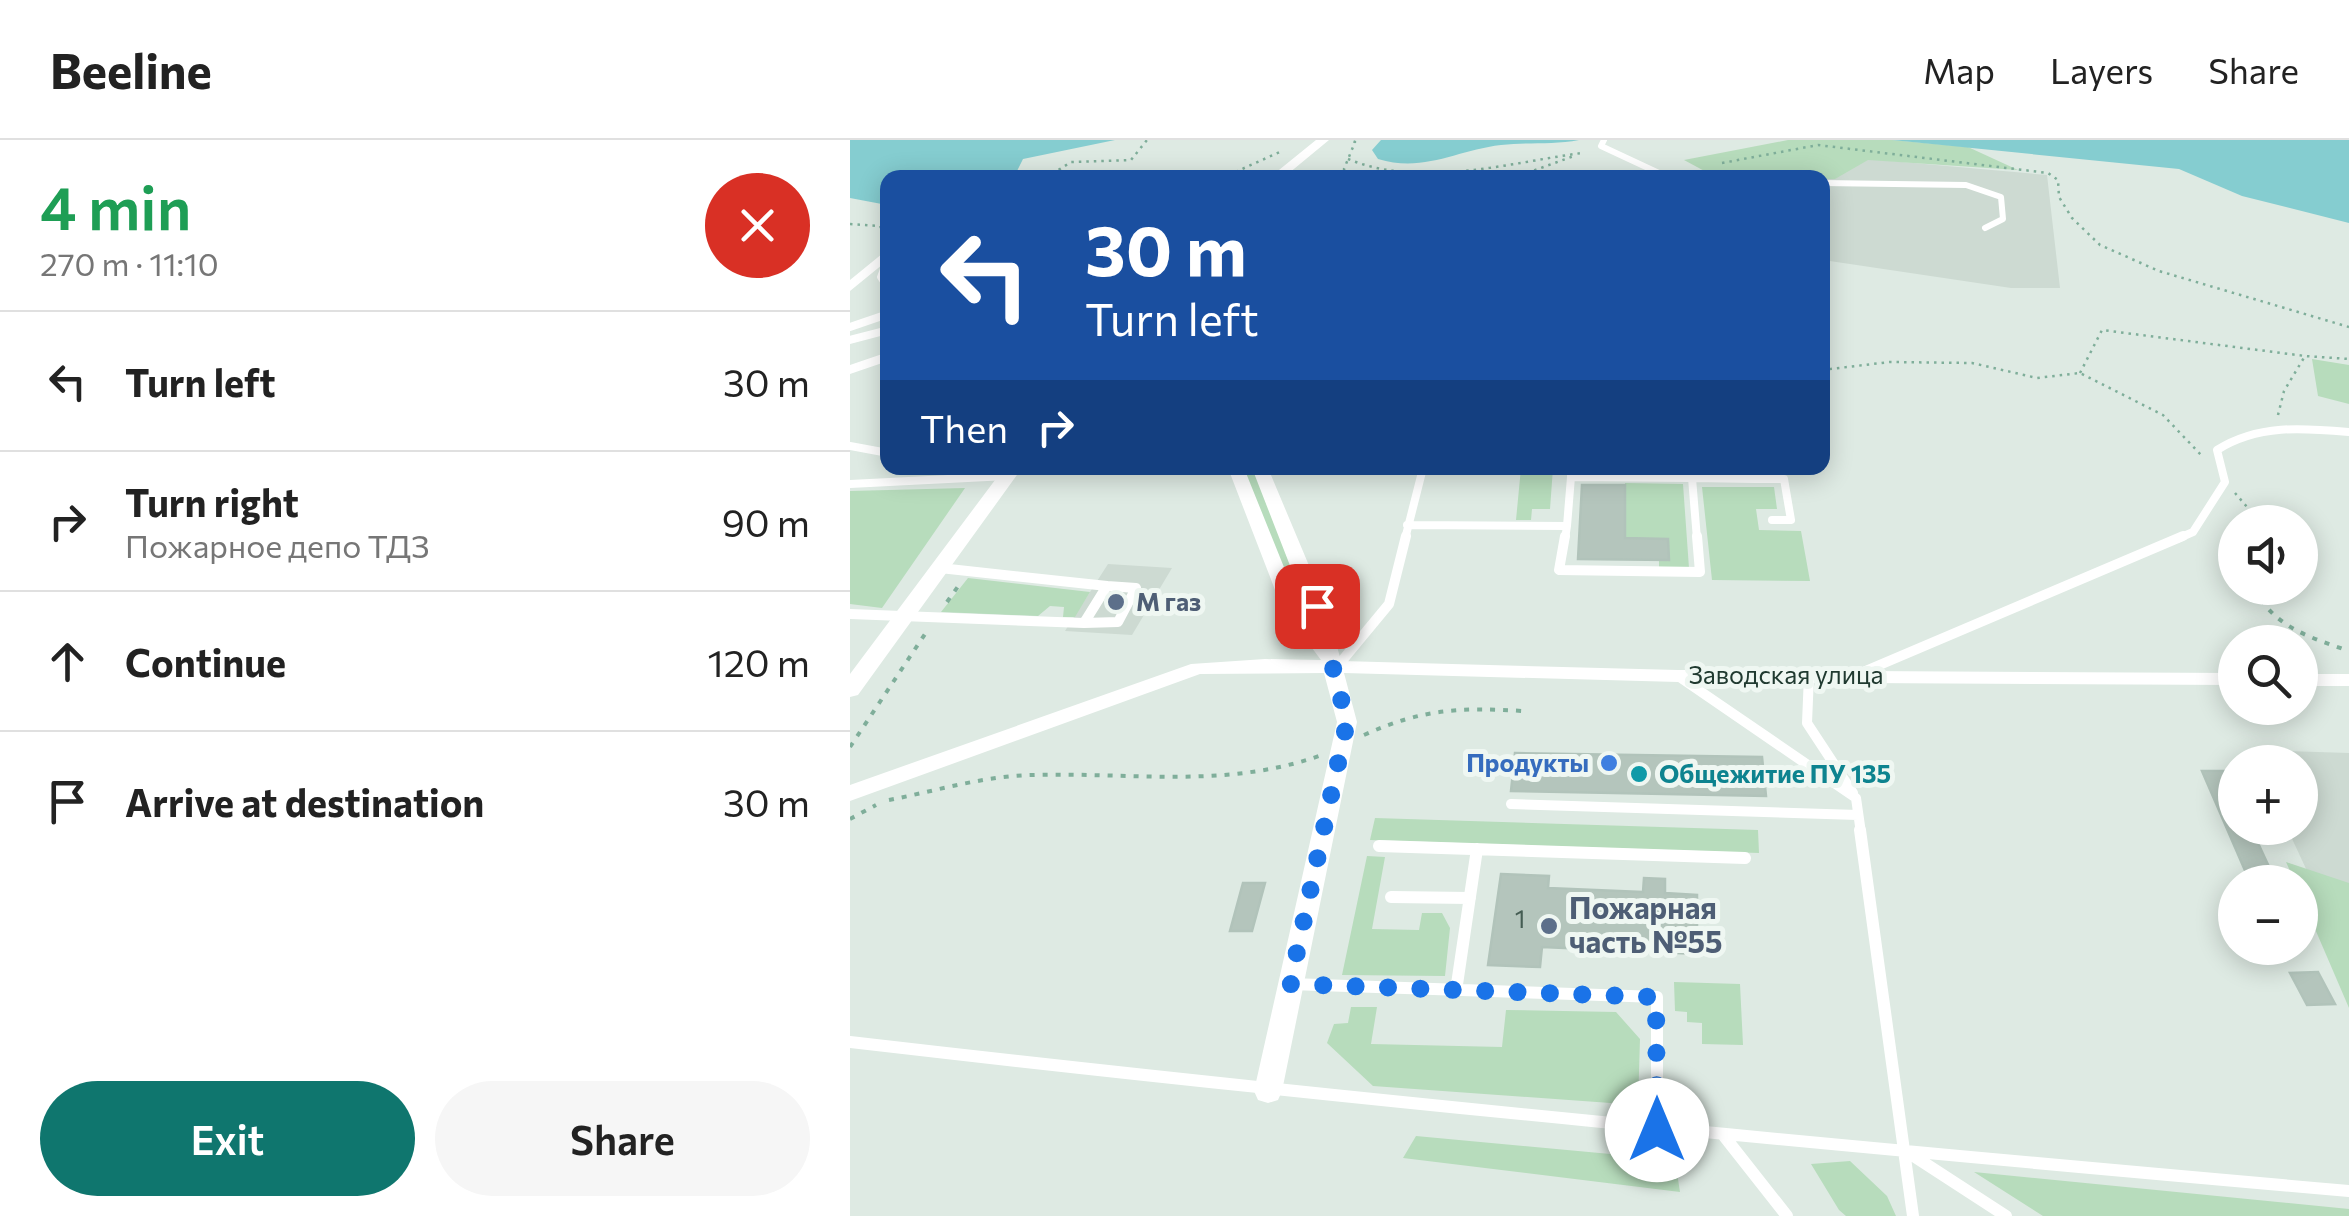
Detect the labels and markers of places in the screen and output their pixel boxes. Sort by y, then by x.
pin [1275,564,1360,649]
place label: М газ [1136,586,1201,616]
marker: М газ [1105,591,1127,613]
place label: Продукты [1466,747,1589,777]
marker: Продукты [1598,752,1620,774]
place label: Общежитие ПУ 135 [1659,758,1891,788]
marker: Общежитие ПУ 135 [1628,763,1650,785]
place label: Пожарная часть №55 [1569,888,1723,959]
marker: Пожарная часть №55 [1538,915,1560,937]

